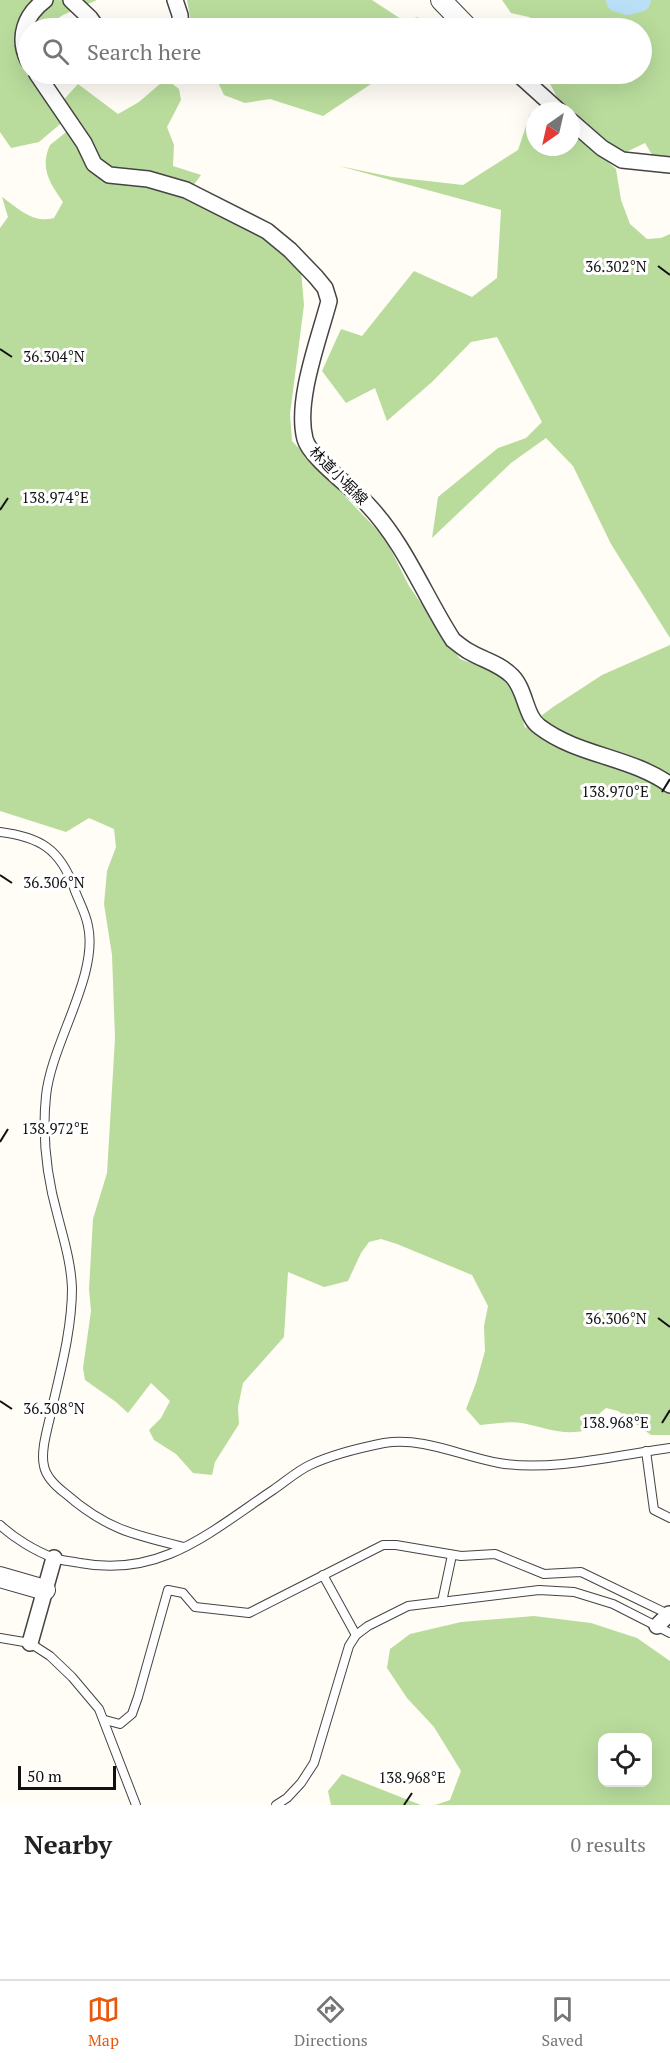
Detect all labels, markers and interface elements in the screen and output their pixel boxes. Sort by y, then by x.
search box [18,18,652,84]
icon: search [39,35,72,68]
text: Search here [87,37,201,66]
north arrow [526,102,580,156]
text: 36.302°N [585,256,647,276]
text: 36.304°N [23,346,85,366]
street label: 林道小堀線 [305,441,373,509]
text: 138.974°E [21,487,89,507]
text: 138.970°E [581,781,649,801]
text: 36.306°N [23,872,85,892]
text: 138.972°E [21,1118,89,1138]
text: 36.306°N [585,1308,647,1328]
text: 36.308°N [23,1398,85,1418]
text: 138.968°E [581,1412,649,1432]
map controls [598,1733,652,1787]
button: locate [598,1733,652,1787]
scale bar [18,1763,116,1790]
text: 50 m [27,1765,62,1787]
text: 138.968°E [378,1767,446,1787]
text: Nearby [24,1827,112,1861]
text: 0 results [571,1831,646,1858]
tab: Map [87,1993,120,2051]
tab: Directions [294,1993,368,2051]
tab: Saved [542,1993,583,2051]

